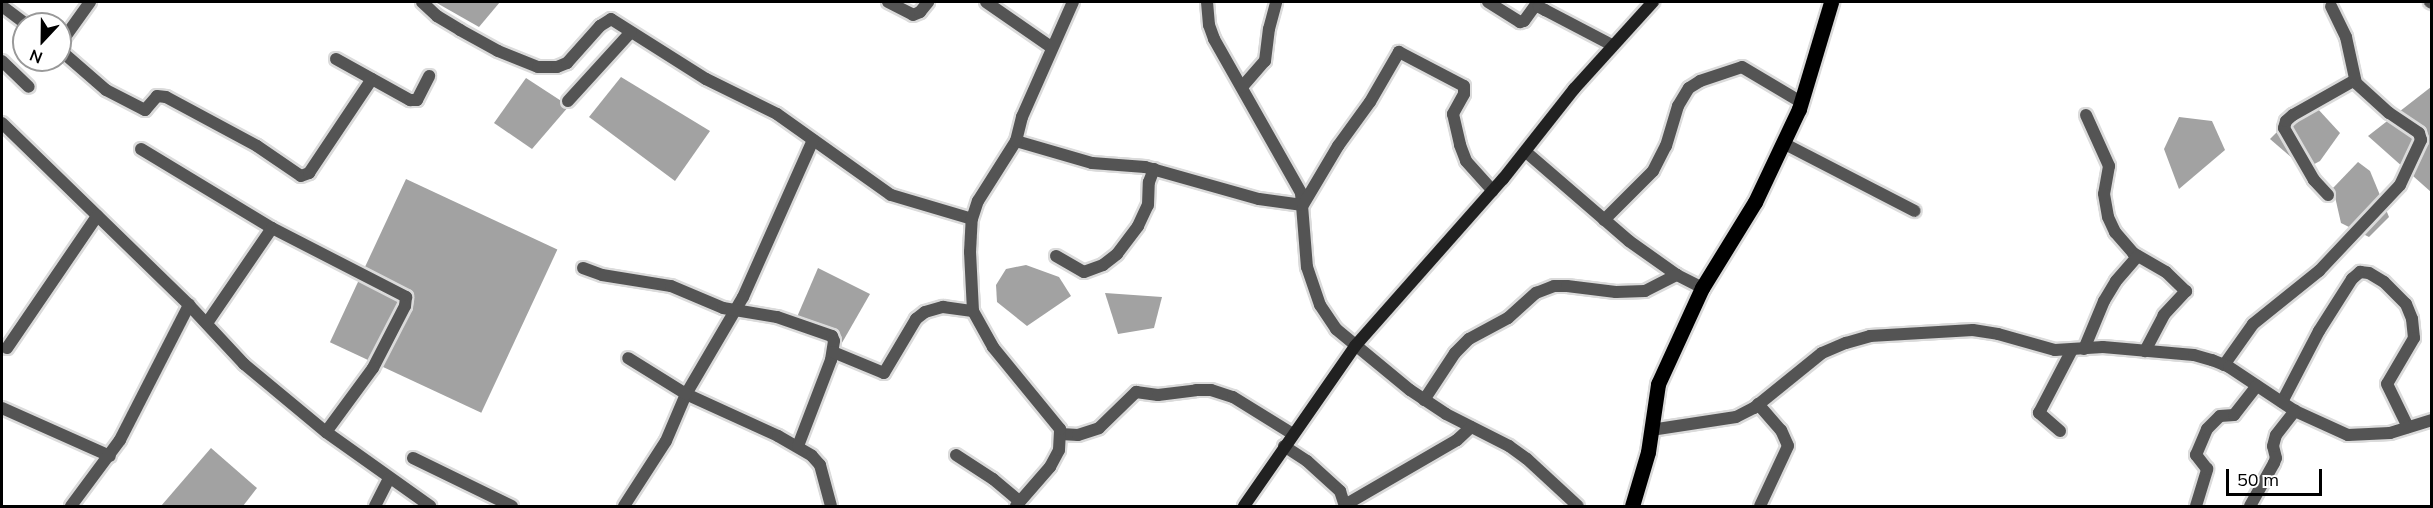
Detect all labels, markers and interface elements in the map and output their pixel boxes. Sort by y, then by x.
north arrow [12,12,72,72]
text: N [27,45,45,68]
scale bar [2229,457,2325,495]
text: 50 m [2237,468,2279,491]

